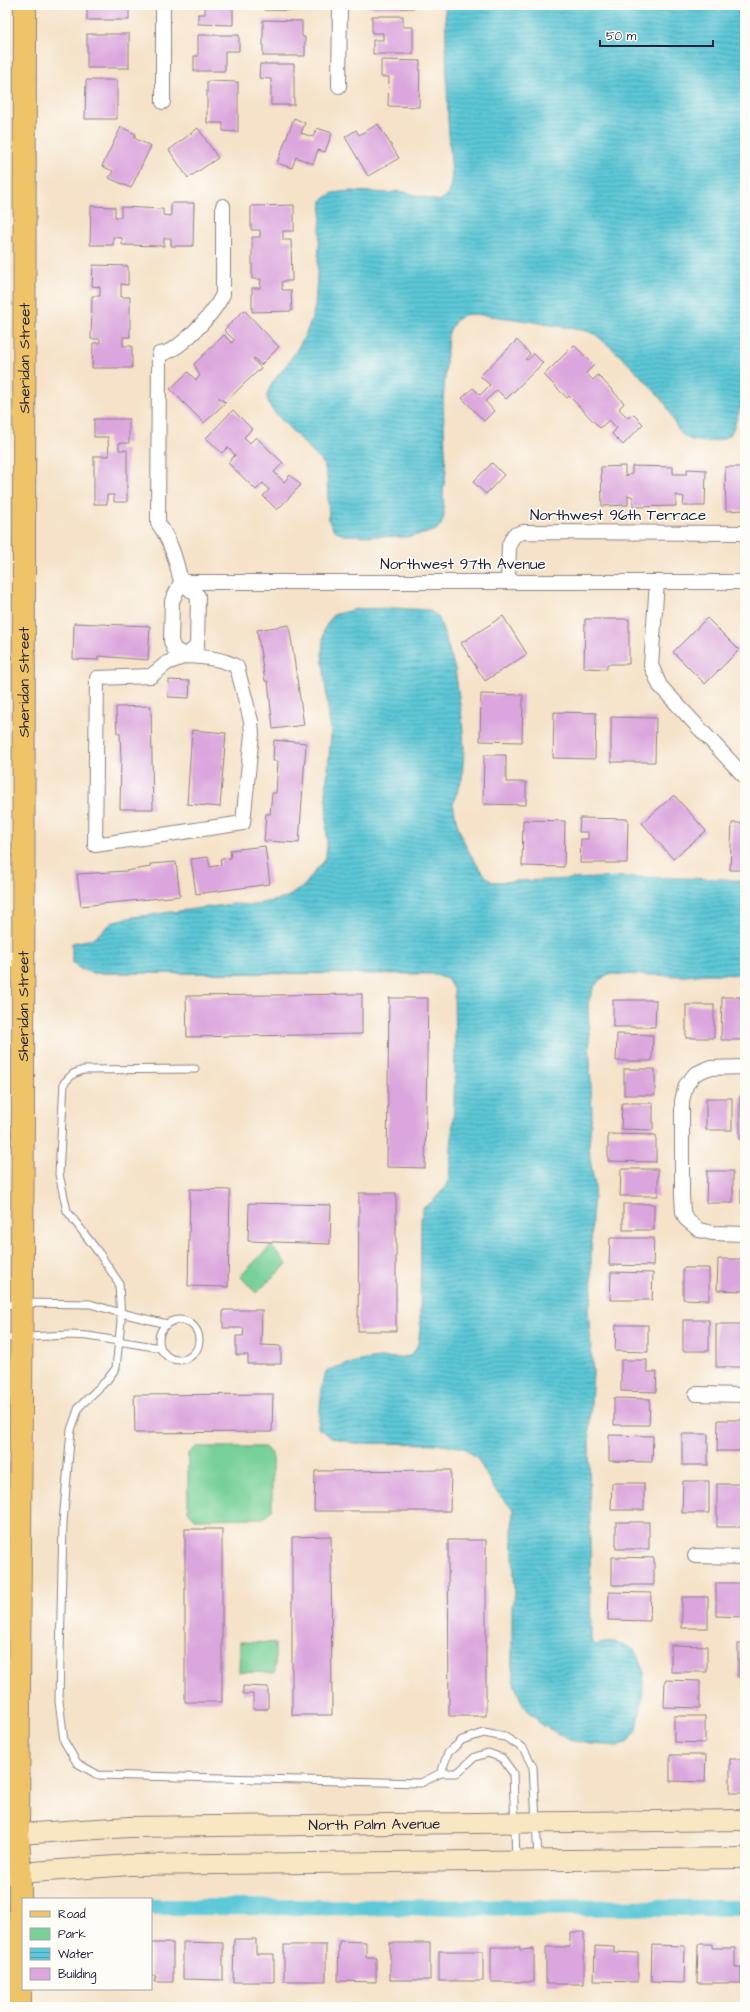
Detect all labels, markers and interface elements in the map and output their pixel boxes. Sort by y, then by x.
scale bar [600,22,713,48]
text: 50 m [606,28,637,45]
street label: Sheridan Street [14,303,35,414]
street label: Northwest 96th Terrace [530,505,706,526]
street label: Northwest 97th Avenue [380,554,546,575]
street label: Sheridan Street [14,627,35,738]
street label: Sheridan Street [13,951,34,1062]
street label: North Palm Avenue [308,1813,440,1836]
legend [22,1898,152,1990]
text: Road [58,1906,86,1923]
text: Park [58,1926,86,1943]
text: Water [58,1946,94,1963]
text: Building [58,1966,96,1984]

